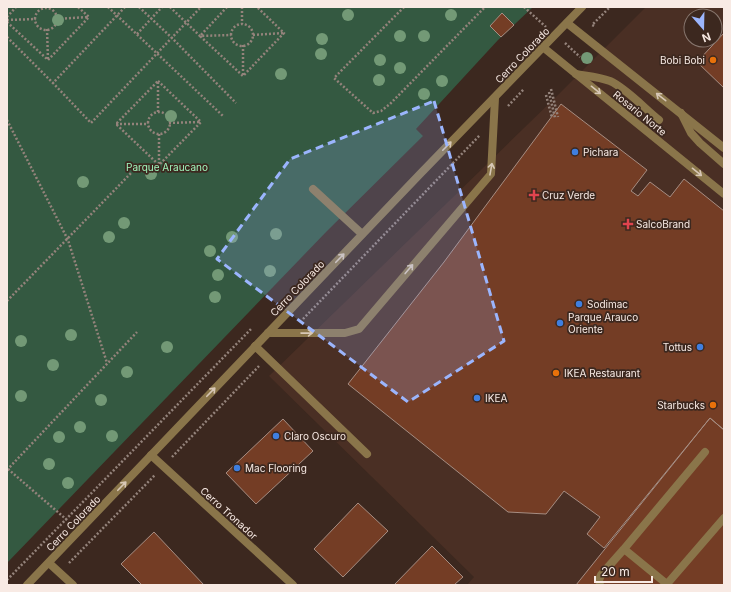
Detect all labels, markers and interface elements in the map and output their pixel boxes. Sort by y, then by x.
north arrow [683,8,723,48]
street label: Cerro Colorado [492,25,552,85]
text: N [700,29,713,45]
place label: Bobi Bobi [660,54,705,66]
marker: Bobi Bobi [708,55,718,65]
one-way arrow [590,85,601,94]
street label: Rosario Norte [611,88,669,138]
one-way arrow [655,93,666,102]
one-way arrow [442,141,452,151]
place label: Pichara [583,146,618,158]
marker: Pichara [570,147,580,157]
park label: Parque Araucano [126,161,208,173]
one-way arrow [487,163,495,176]
one-way arrow [691,167,702,176]
place label: Cruz Verde [542,189,595,201]
marker: Cruz Verde [529,190,539,200]
place label: SalcoBrand [636,218,690,230]
marker: SalcoBrand [623,219,633,229]
one-way arrow [335,253,344,263]
street label: Cerro Colorado [267,258,327,318]
one-way arrow [405,264,414,275]
place label: Sodimac [587,298,628,310]
marker: Sodimac [574,299,584,309]
place label: Parque Arauco Oriente [568,311,638,335]
marker: Parque Arauco Oriente [555,318,565,328]
one-way arrow [300,329,313,337]
place label: Tottus [663,341,692,353]
marker: Tottus [695,342,705,352]
place label: IKEA Restaurant [564,367,641,379]
marker: IKEA Restaurant [551,368,561,378]
one-way arrow [207,387,216,397]
place label: IKEA [485,392,507,404]
marker: IKEA [472,393,482,403]
place label: Starbucks [657,399,705,411]
marker: Starbucks [708,400,718,410]
place label: Claro Oscuro [284,430,346,442]
marker: Claro Oscuro [271,431,281,441]
place label: Mac Flooring [245,462,307,474]
marker: Mac Flooring [232,463,242,473]
one-way arrow [117,481,127,491]
street label: Cerro Tronador [198,484,260,542]
street label: Cerro Colorado [43,493,103,553]
scale bar [595,558,652,584]
text: 20 m [601,564,630,579]

